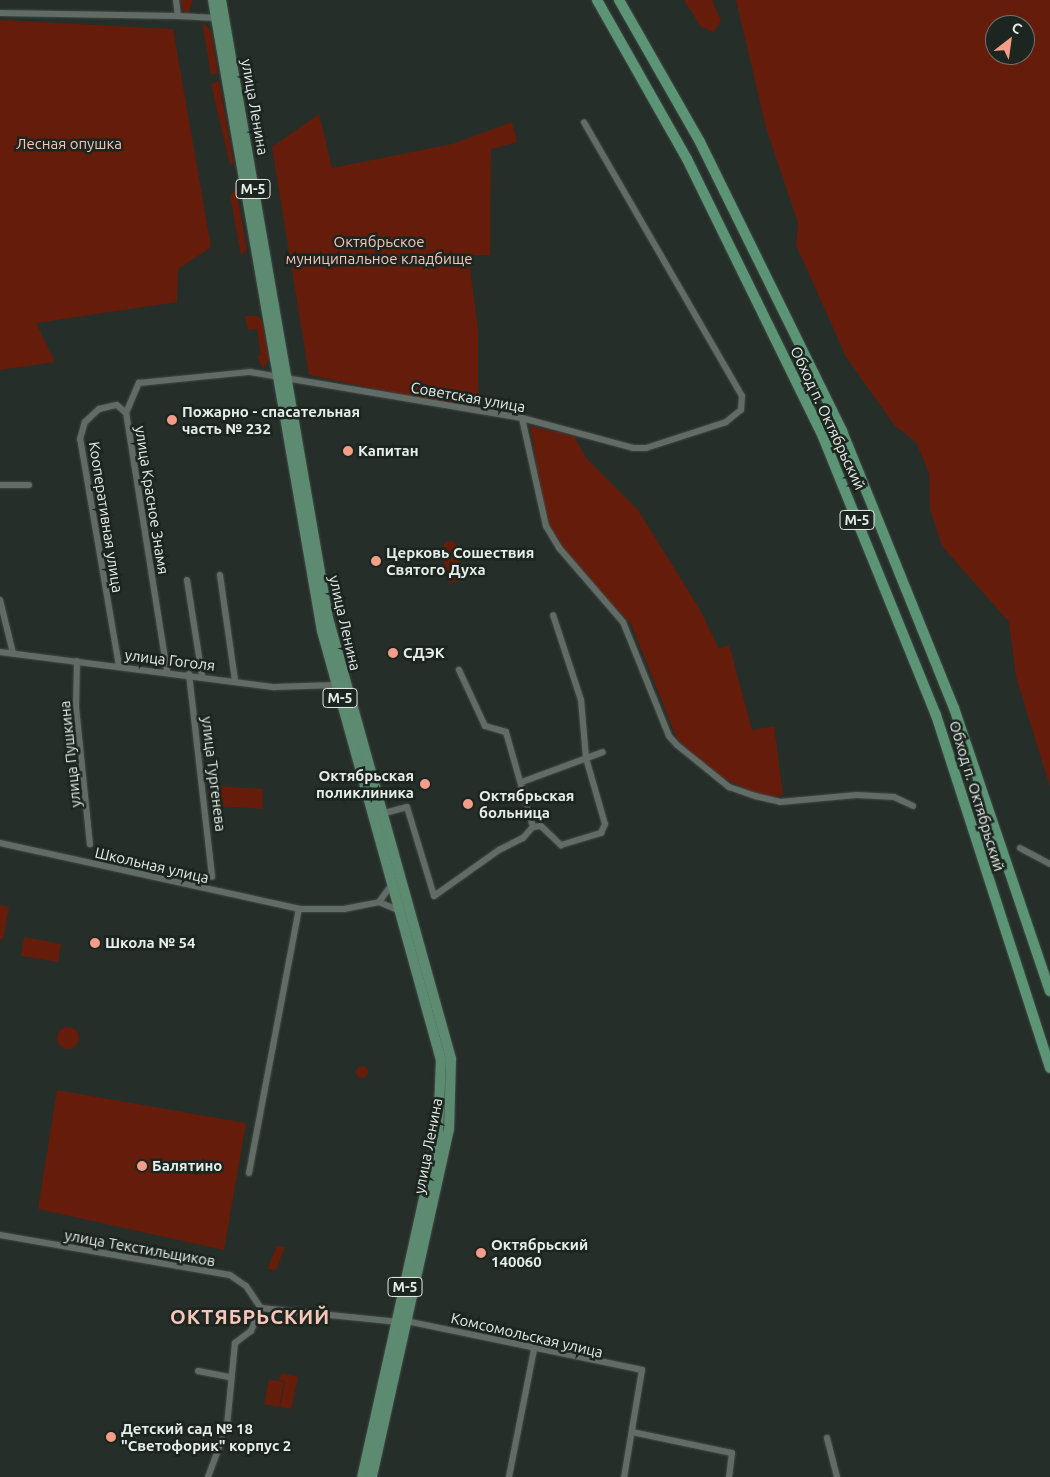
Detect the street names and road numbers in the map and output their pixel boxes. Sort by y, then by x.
street label: улица Ленина [238,58,272,156]
road number: М-5 [236,178,270,200]
street label: Обход п. Октябрьский [787,343,869,493]
street label: Советская улица [409,378,527,416]
street label: улица Красное Знамя [131,424,173,576]
street label: Кооперативная улица [85,440,127,594]
road number: М-5 [840,508,874,532]
street label: улица Ленина [325,574,365,672]
street label: улица Гоголя [124,646,216,674]
road number: М-5 [322,686,358,710]
street label: улица Пушкина [55,700,85,808]
street label: улица Тургенева [198,715,230,833]
street label: Обход п. Октябрьский [946,719,1008,873]
street label: Школьная улица [93,843,211,887]
street label: улица Ленина [410,1097,446,1195]
street label: улица Текстильщиков [63,1226,217,1270]
road number: М-5 [388,1275,422,1298]
street label: Комсомольская улица [449,1309,605,1361]

